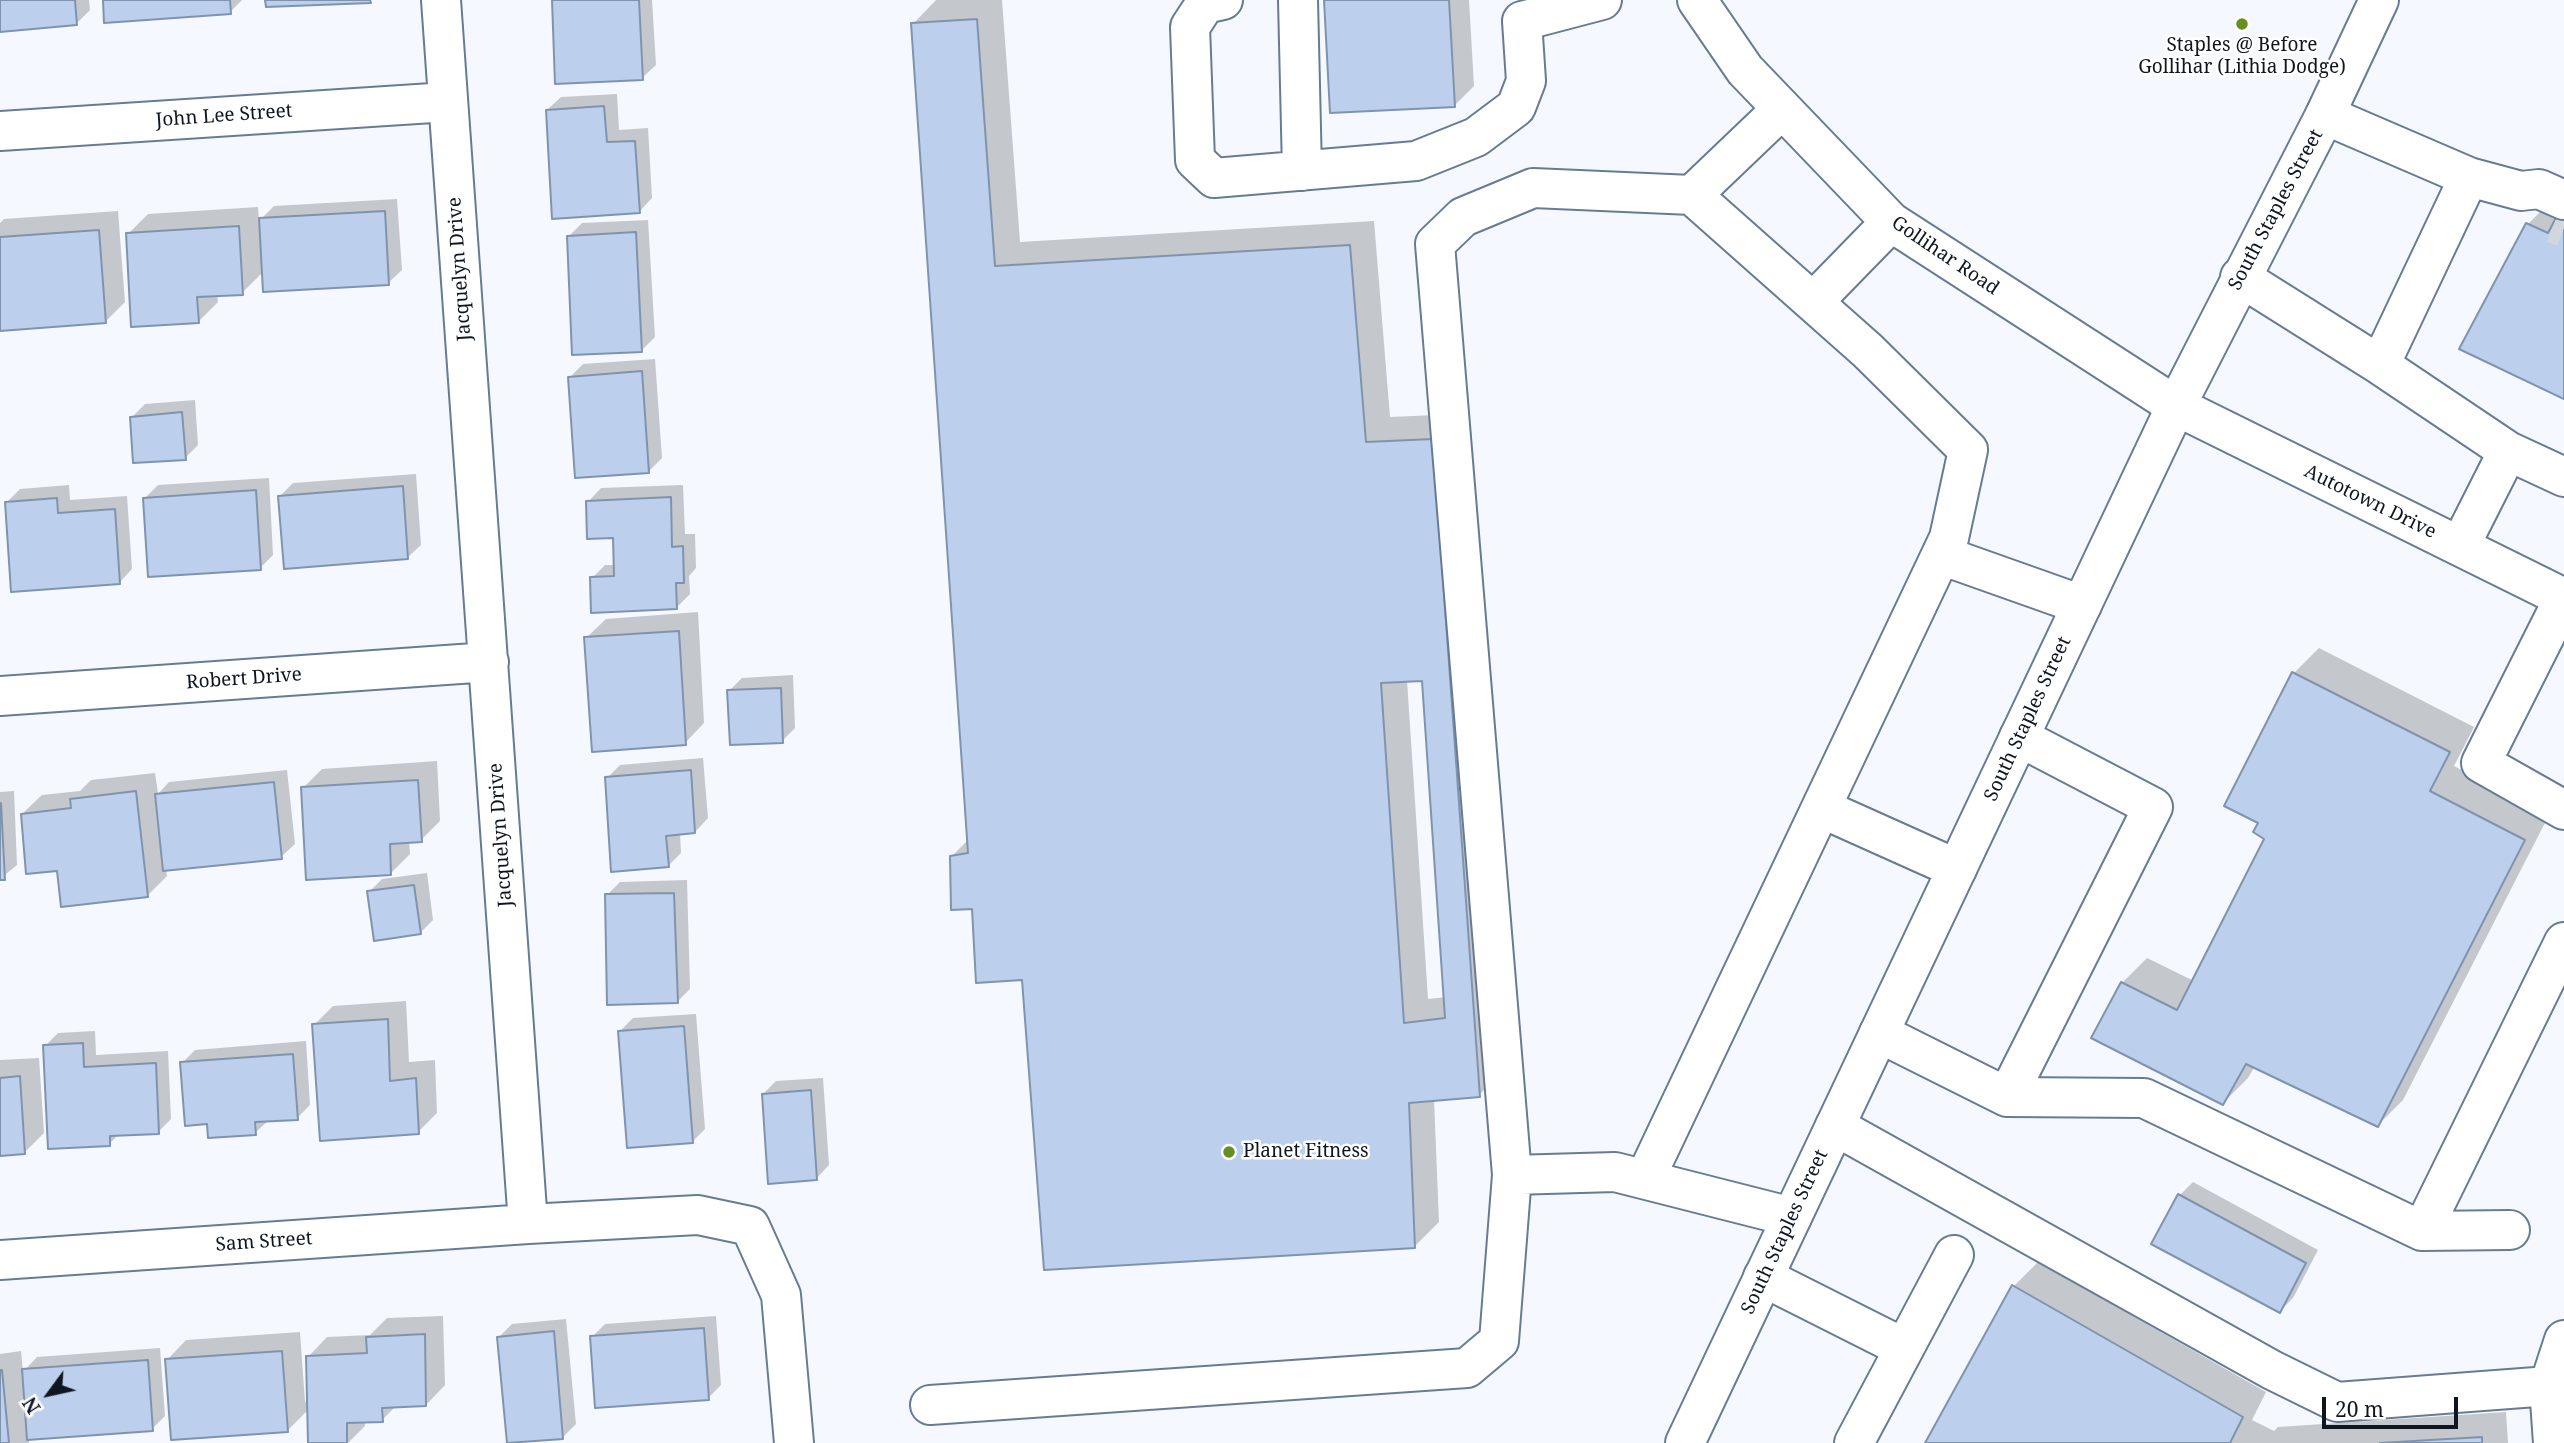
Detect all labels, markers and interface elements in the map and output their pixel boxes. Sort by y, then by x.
marker: Staples @ Before Gollihar (Lithia Dodge) [2234,16,2250,32]
place label: Staples @ Before Gollihar (Lithia Dodge) [2138,35,2346,79]
street label: John Lee Street [155,100,293,132]
street label: South Staples Street [2224,126,2328,294]
street label: Jacquelyn Drive [444,196,476,342]
street label: Gollihar Road [1887,212,2003,300]
street label: Autotown Drive [2300,460,2440,544]
street label: South Staples Street [1980,633,2076,805]
street label: Robert Drive [185,664,303,694]
street label: Jacquelyn Drive [485,762,517,908]
place label: Planet Fitness [1243,1141,1369,1163]
marker: Planet Fitness [1221,1144,1237,1160]
street label: South Staples Street [1737,1146,1833,1318]
street label: Sam Street [215,1227,313,1257]
north arrow [14,1359,84,1429]
scale bar [2326,1384,2462,1428]
text: N [16,1392,46,1419]
text: 20 m [2335,1395,2384,1423]

